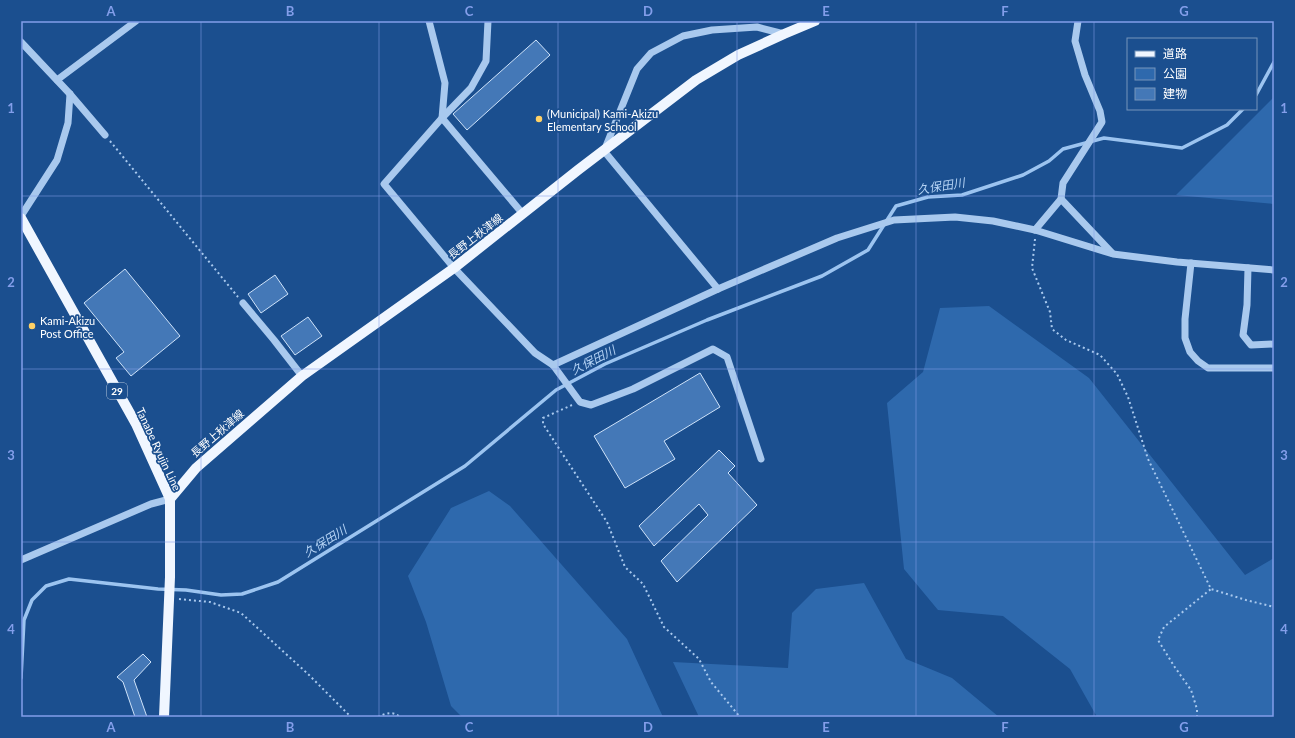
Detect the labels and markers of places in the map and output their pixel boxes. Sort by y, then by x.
place label: (Municipal) Kami-Akizu Elementary School [547,107,658,133]
marker: (Municipal) Kami-Akizu Elementary School [534,114,544,124]
place label: Kami-Akizu Post Office [40,314,95,340]
marker: Kami-Akizu Post Office [27,321,37,331]

